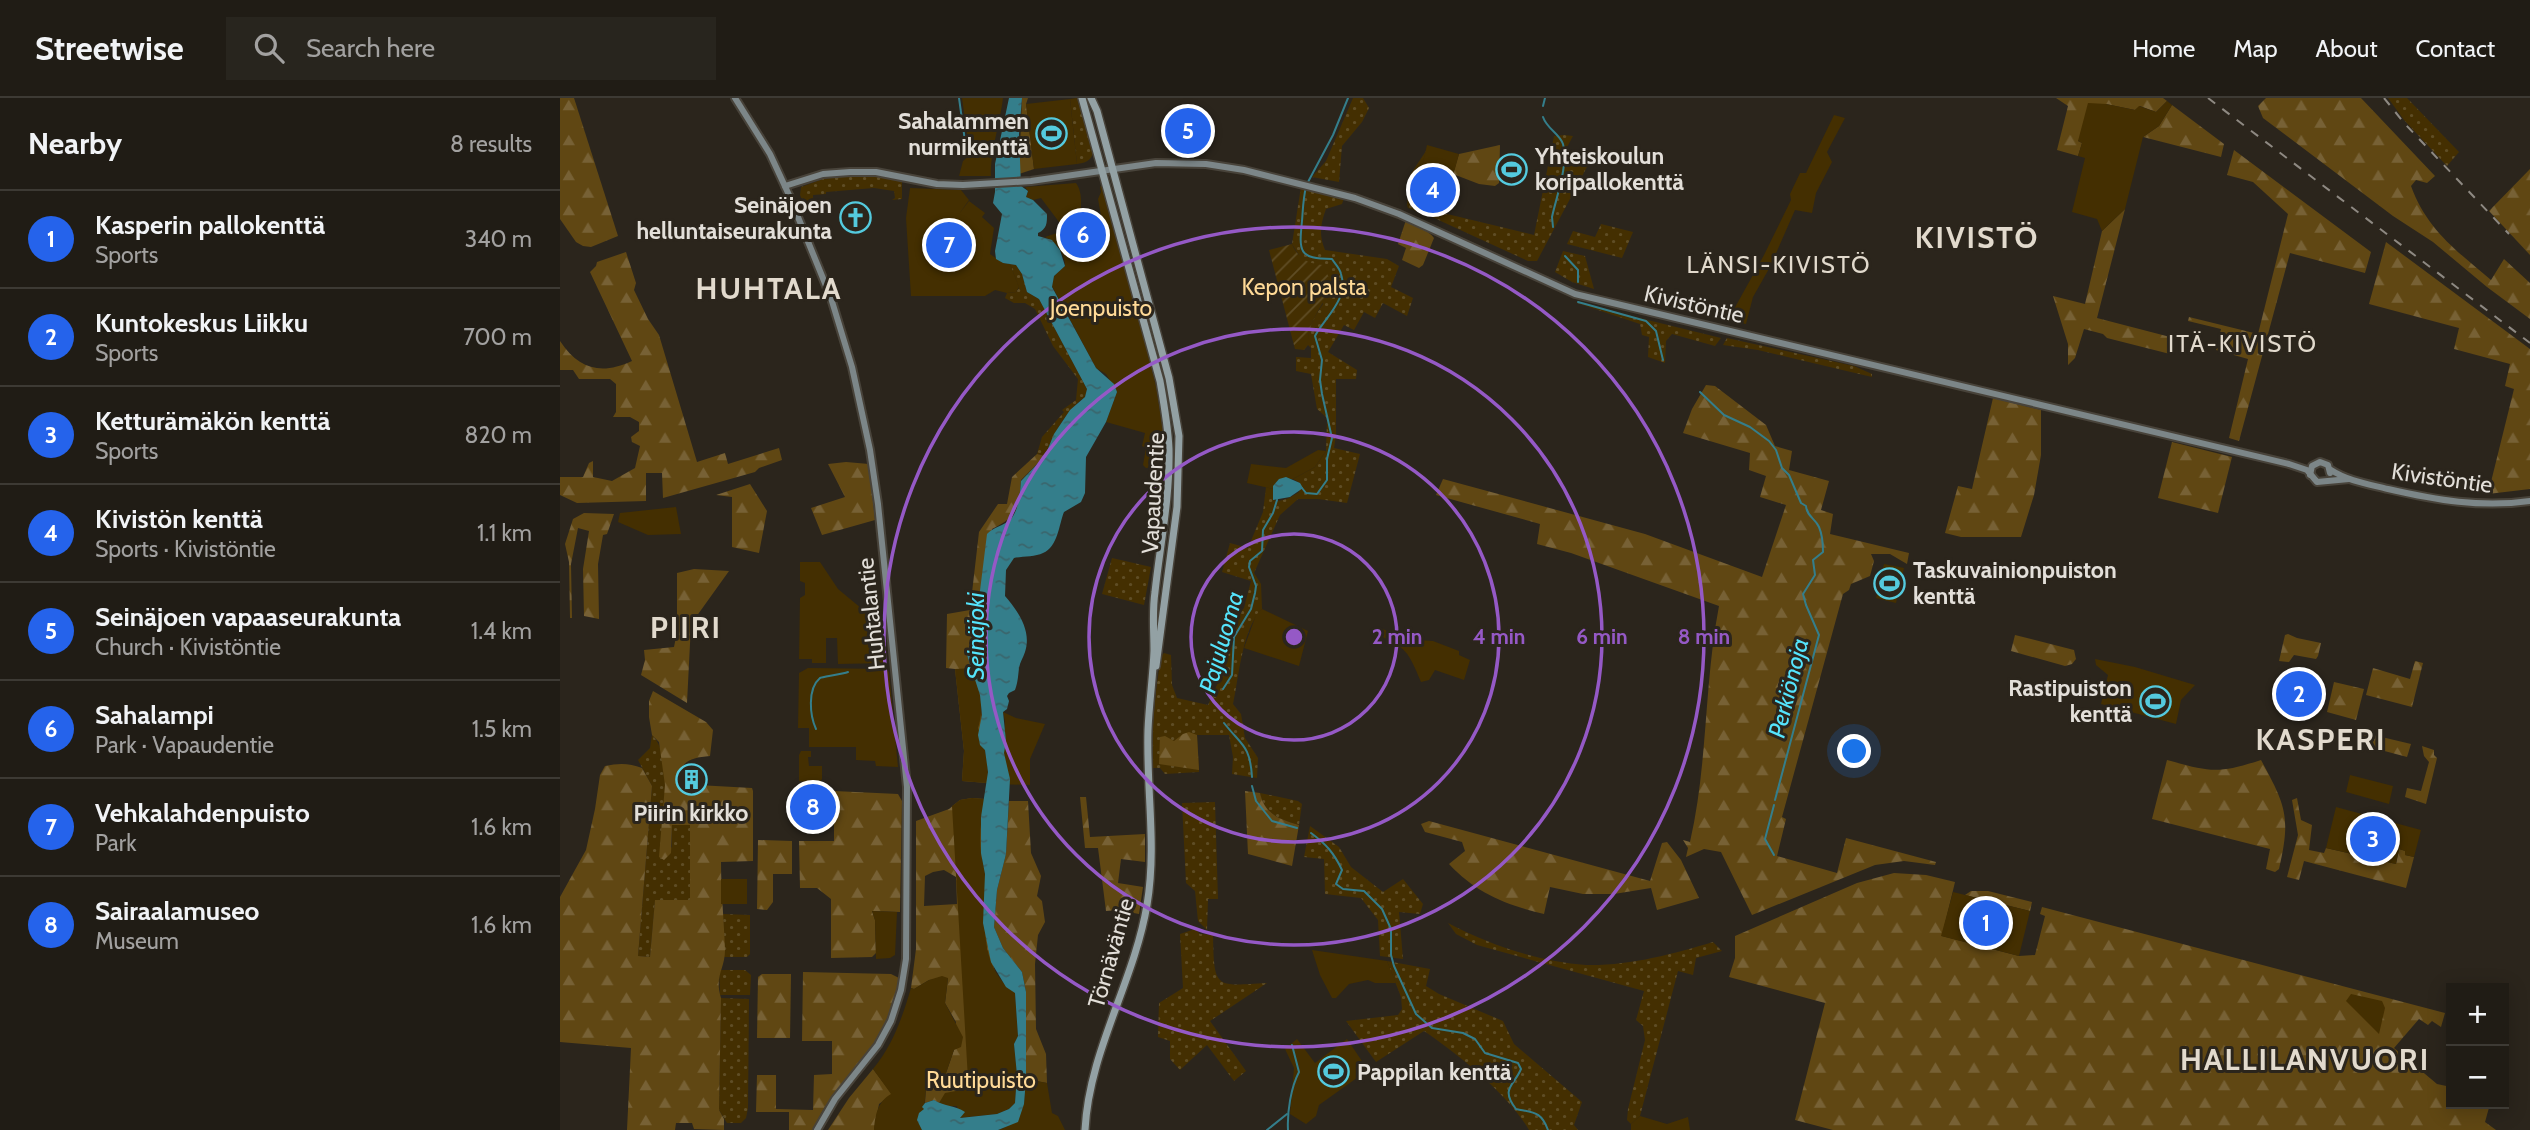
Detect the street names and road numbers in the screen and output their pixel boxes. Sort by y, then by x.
street label: Kivistöntie [1641,279,1747,329]
street label: Vapaudentie [1136,431,1170,554]
street label: Kivistöntie [2390,457,2494,499]
street label: Huhtalantie [851,556,891,671]
street label: Törnäväntie [1082,895,1140,1011]

